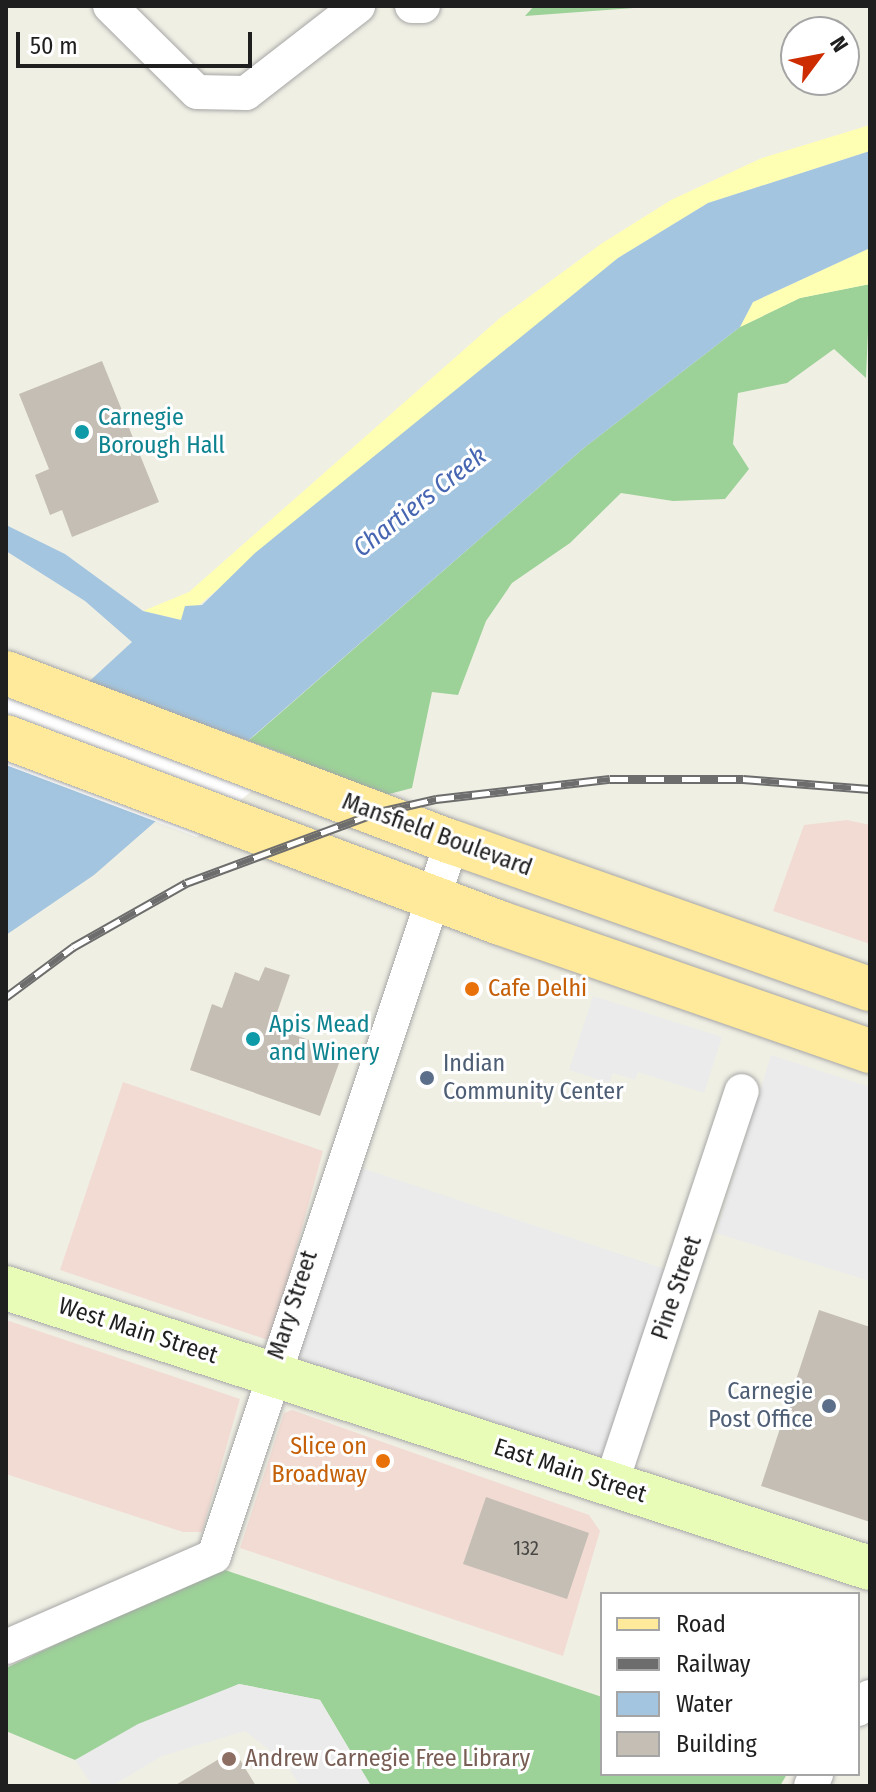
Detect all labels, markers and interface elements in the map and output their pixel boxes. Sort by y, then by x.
scale bar [20,16,256,66]
north arrow [780,16,860,96]
text: N [824,31,854,57]
text: 50 m [30,32,78,60]
place label: Carnegie Borough Hall [98,404,225,460]
marker: Carnegie Borough Hall [73,423,91,441]
water label: Chartiers Creek [347,440,493,564]
street label: Mansfield Boulevard [338,787,536,883]
place label: Cafe Delhi [488,975,587,1003]
marker: Cafe Delhi [463,980,481,998]
place label: Apis Mead and Winery [269,1011,380,1067]
marker: Apis Mead and Winery [244,1030,262,1048]
place label: Indian Community Center [443,1050,624,1106]
marker: Indian Community Center [418,1069,436,1087]
street label: Pine Street [646,1232,708,1344]
street label: Mary Street [262,1247,324,1363]
street label: West Main Street [55,1292,221,1370]
place label: Carnegie Post Office [708,1378,813,1434]
marker: Carnegie Post Office [820,1397,838,1415]
place label: Slice on Broadway [272,1433,367,1489]
street label: East Main Street [490,1433,650,1509]
marker: Slice on Broadway [374,1452,392,1470]
house number: 132 [513,1536,539,1560]
legend [600,1592,860,1776]
text: Road [676,1610,726,1638]
text: Railway [676,1650,751,1678]
text: Water [676,1690,733,1718]
text: Building [676,1730,757,1758]
place label: Andrew Carnegie Free Library [245,1745,530,1773]
marker: Andrew Carnegie Free Library [220,1750,238,1768]

